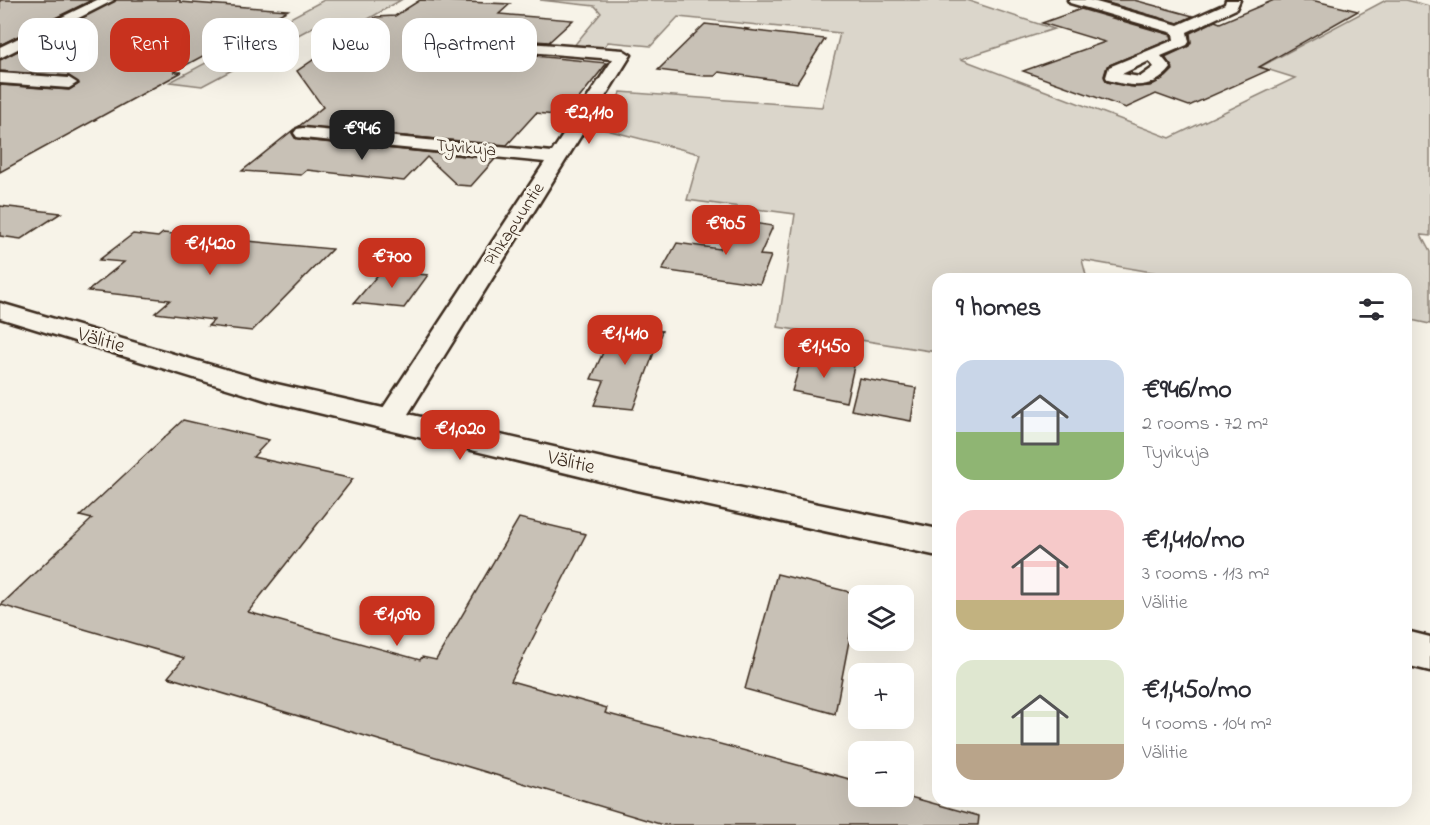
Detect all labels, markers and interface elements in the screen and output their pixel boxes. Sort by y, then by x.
chip: Buy [18,18,98,72]
chip: Rent [110,18,190,72]
chip: Filters [202,18,299,72]
chip: New [311,18,390,72]
chip: Apartment [402,18,537,72]
pin: €2,110 [540,94,638,145]
text: €2,110 [565,99,613,128]
pin: €946 [326,110,398,161]
text: €946 [344,115,381,144]
street label: Tyvikuja [435,133,497,165]
street label: Pihkapuuntie [478,177,552,272]
pin: €905 [690,205,762,256]
text: €905 [706,210,746,239]
pin: €1,420 [161,225,259,276]
text: €1,420 [185,230,235,259]
pin: €700 [356,238,428,289]
text: €700 [372,243,412,272]
text: 9 homes [956,290,1041,328]
icon: filters [1355,293,1388,326]
pin: €1,410 [576,315,674,366]
street label: Välitie [73,320,129,362]
text: €1,410 [602,320,648,349]
pin: €1,450 [775,328,873,379]
text: €1,450 [798,333,850,362]
text: €946/mo [1142,372,1232,410]
icon: home [1004,384,1076,456]
pin: €1,020 [411,410,509,461]
text: 2 rooms · 72 m² [1142,410,1269,439]
text: €1,020 [435,415,485,444]
text: Tyvikuja [1142,439,1209,468]
street label: Välitie [543,443,598,483]
text: €1,410/mo [1142,522,1245,560]
icon: home [1004,534,1076,606]
text: 3 rooms · 113 m² [1142,560,1270,589]
map controls [848,585,914,807]
button: layers [848,585,914,651]
text: Välitie [1142,589,1188,618]
pin: €1,090 [348,596,446,647]
text: €1,090 [373,601,421,630]
button: + [848,663,914,729]
text: €1,450/mo [1142,672,1251,710]
icon: home [1004,684,1076,756]
text: 4 rooms · 104 m² [1142,710,1272,739]
text: Välitie [1142,739,1188,768]
button: − [848,741,914,807]

